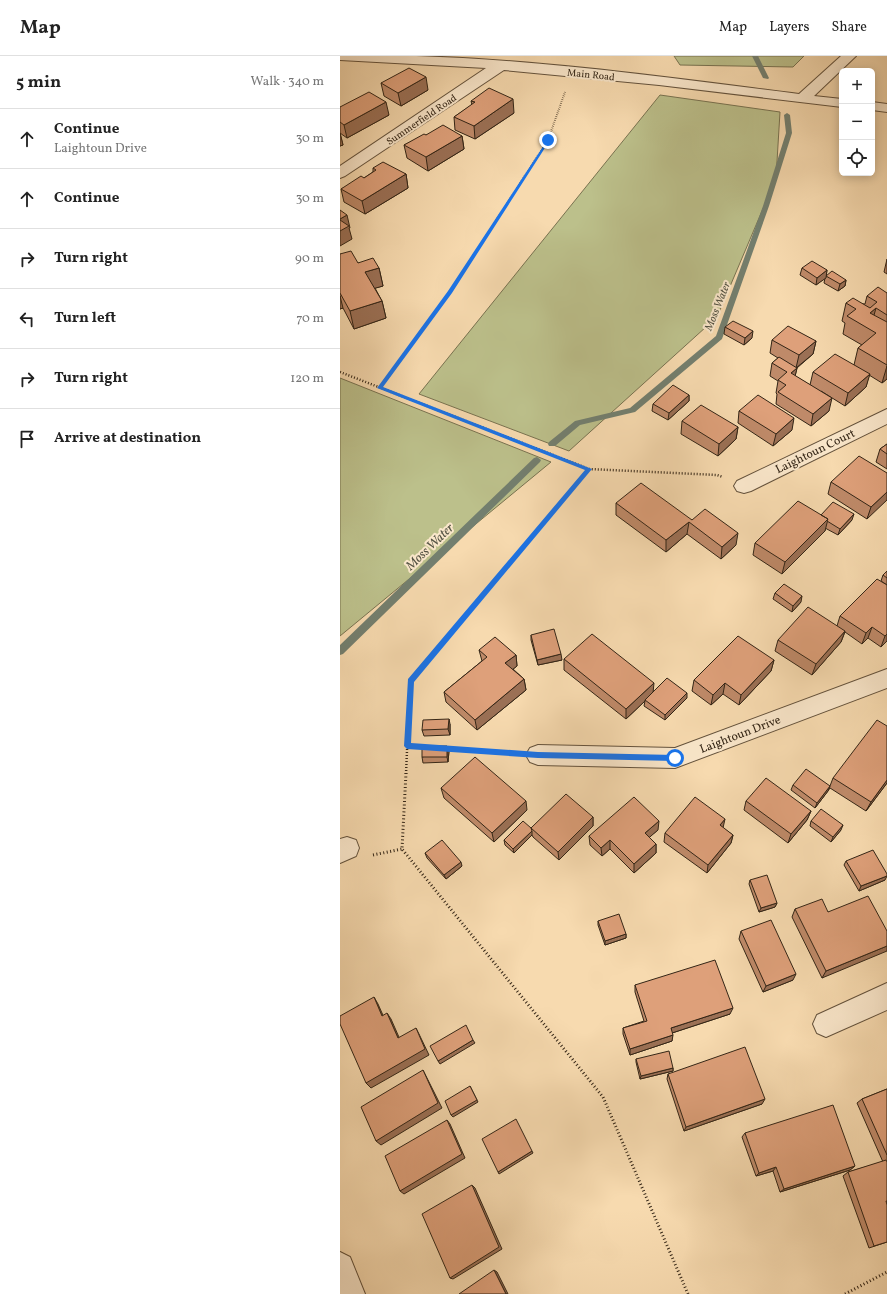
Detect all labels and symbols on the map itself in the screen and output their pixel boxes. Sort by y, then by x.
street label: Main Road [566,66,616,84]
street label: Summerfield Road [384,91,460,149]
route end [539,131,557,149]
water label: Moss Water [701,279,735,334]
street label: Laightoun Court [773,426,858,478]
water label: Moss Water [402,520,459,576]
street label: Laightoun Drive [697,712,784,758]
route start [666,749,684,767]

